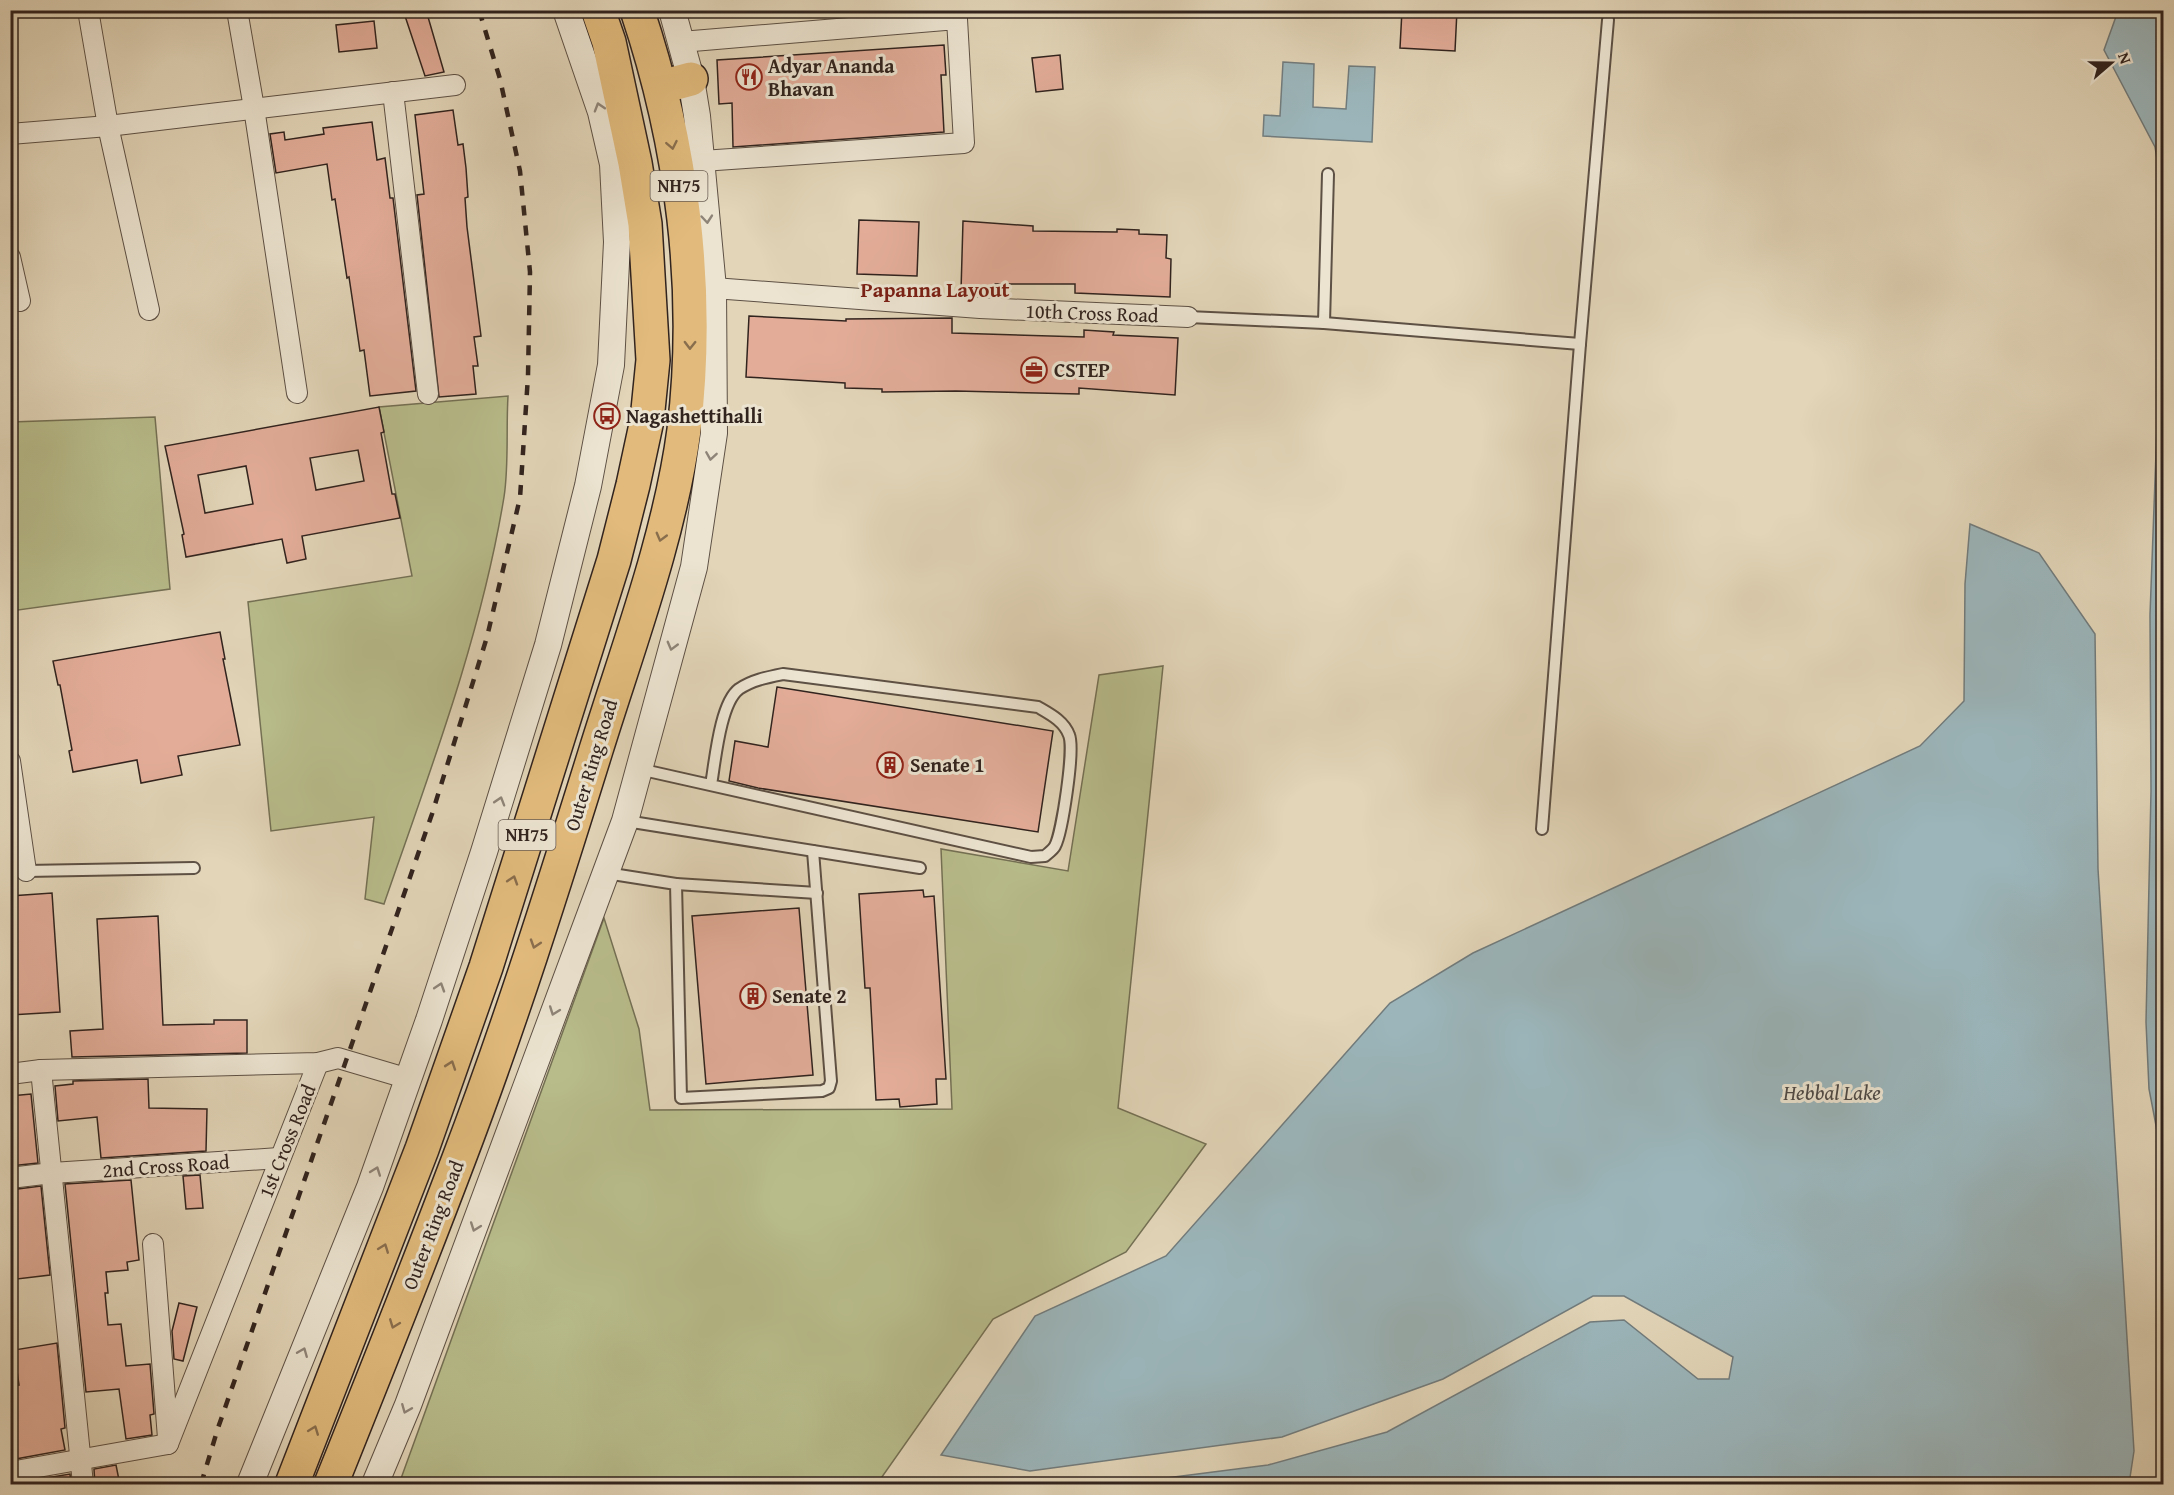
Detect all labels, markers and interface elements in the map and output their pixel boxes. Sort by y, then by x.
north arrow [2081,33,2141,93]
text: N [2112,49,2138,67]
place label: Adyar Ananda Bhavan [768,51,895,103]
restaurant icon: Adyar Ananda Bhavan [734,62,764,92]
one-way arrow [594,102,606,113]
one-way arrow [665,139,678,149]
road number: NH75 [650,171,708,201]
one-way arrow [700,215,713,224]
district label: Papanna Layout [860,274,1010,305]
street label: 10th Cross Road [1025,296,1159,329]
one-way arrow [683,340,696,349]
office icon: CSTEP [1019,355,1049,385]
place label: CSTEP [1054,355,1110,384]
bus stop icon: Nagashettihalli [592,401,622,431]
place label: Nagashettihalli [626,401,763,430]
one-way arrow [705,451,717,460]
one-way arrow [655,532,668,542]
one-way arrow [667,641,679,651]
street label: Outer Ring Road [557,695,624,834]
building icon: Senate 1 [875,750,905,780]
place label: Senate 1 [910,750,985,779]
one-way arrow [492,796,505,807]
road number: NH75 [498,820,556,850]
one-way arrow [506,875,519,886]
one-way arrow [530,938,542,949]
building icon: Senate 2 [738,981,768,1011]
place label: Senate 2 [772,981,847,1010]
one-way arrow [433,982,445,993]
one-way arrow [549,1006,562,1016]
one-way arrow [443,1060,456,1071]
water label: Hebbal Lake [1782,1077,1881,1108]
street label: 1st Cross Road [251,1079,323,1202]
street label: 2nd Cross Road [102,1147,231,1184]
street label: Outer Ring Road [395,1156,471,1294]
one-way arrow [368,1166,381,1177]
one-way arrow [469,1221,482,1232]
one-way arrow [376,1243,389,1254]
one-way arrow [389,1318,401,1329]
one-way arrow [295,1347,308,1358]
one-way arrow [401,1404,414,1414]
one-way arrow [306,1425,319,1436]

